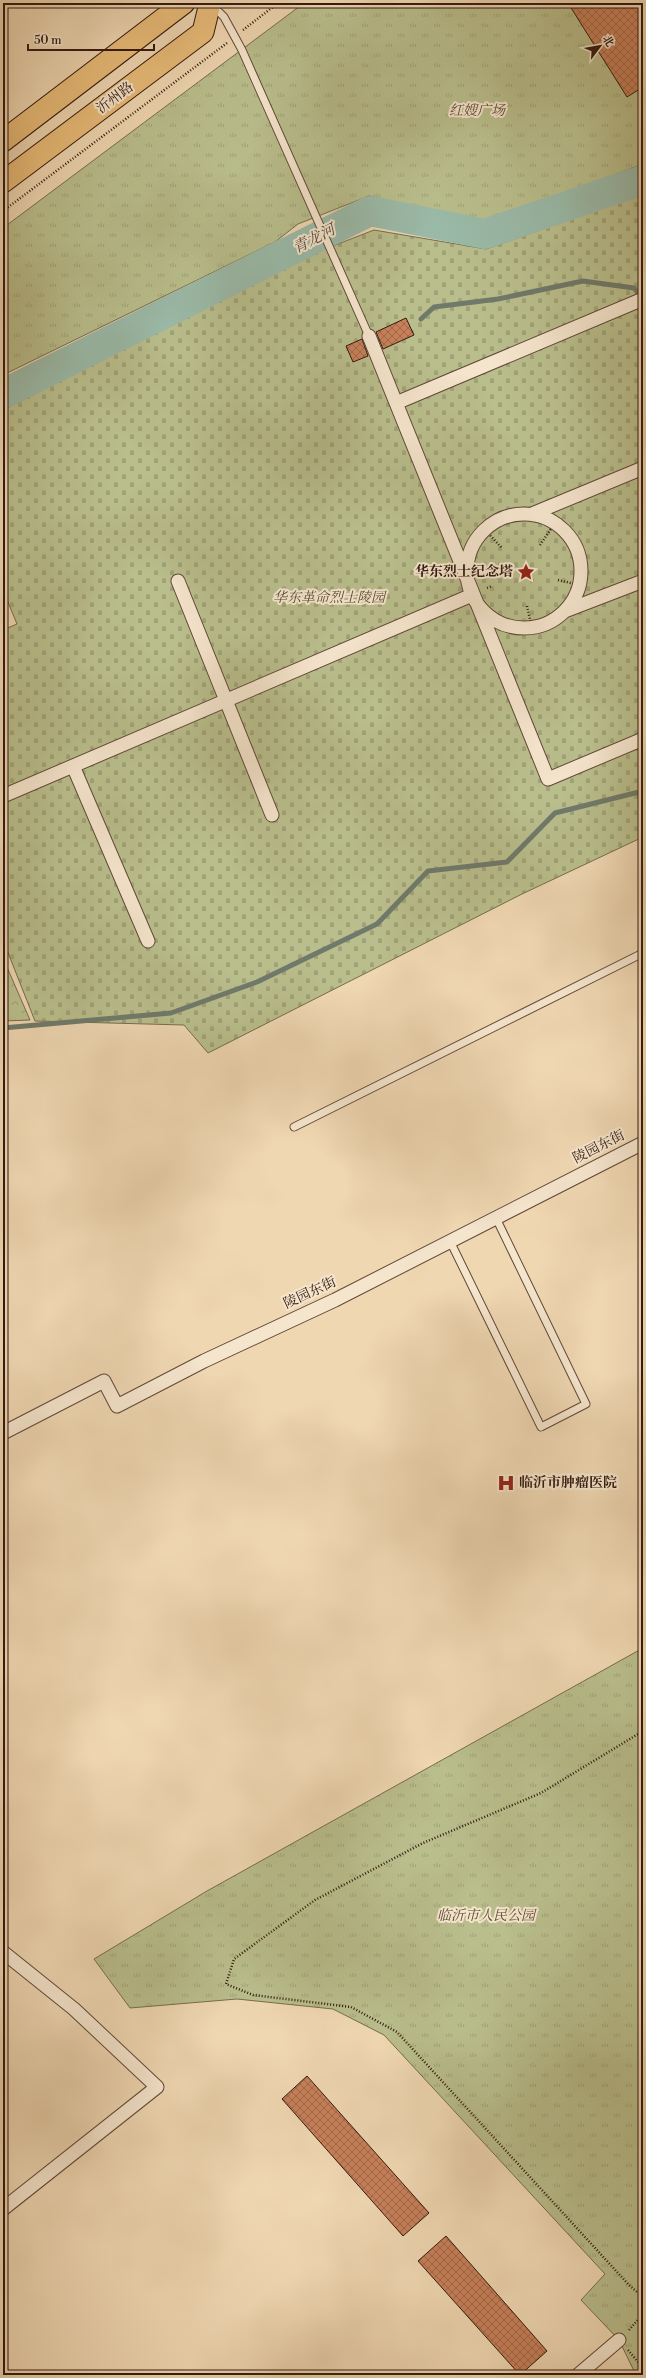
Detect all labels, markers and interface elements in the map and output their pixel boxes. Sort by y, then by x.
scale bar [28,26,154,52]
north arrow [580,26,620,66]
text: 50 m [34,33,62,48]
text: 北 [599,33,616,50]
street label: 沂州路 [93,78,137,118]
park label: 红嫂广场 [449,102,506,120]
water label: 青龙河 [290,219,341,258]
place icon: 华东烈士纪念塔 [516,562,536,582]
place label: 华东烈士纪念塔 [415,563,513,581]
park label: 华东革命烈士陵园 [273,589,387,607]
street label: 陵园东街 [570,1126,628,1168]
street label: 陵园东街 [281,1273,339,1313]
hospital icon: 临沂市肿瘤医院 [496,1473,516,1493]
place label: 临沂市肿瘤医院 [519,1474,617,1492]
park label: 临沂市人民公园 [437,1907,537,1925]

